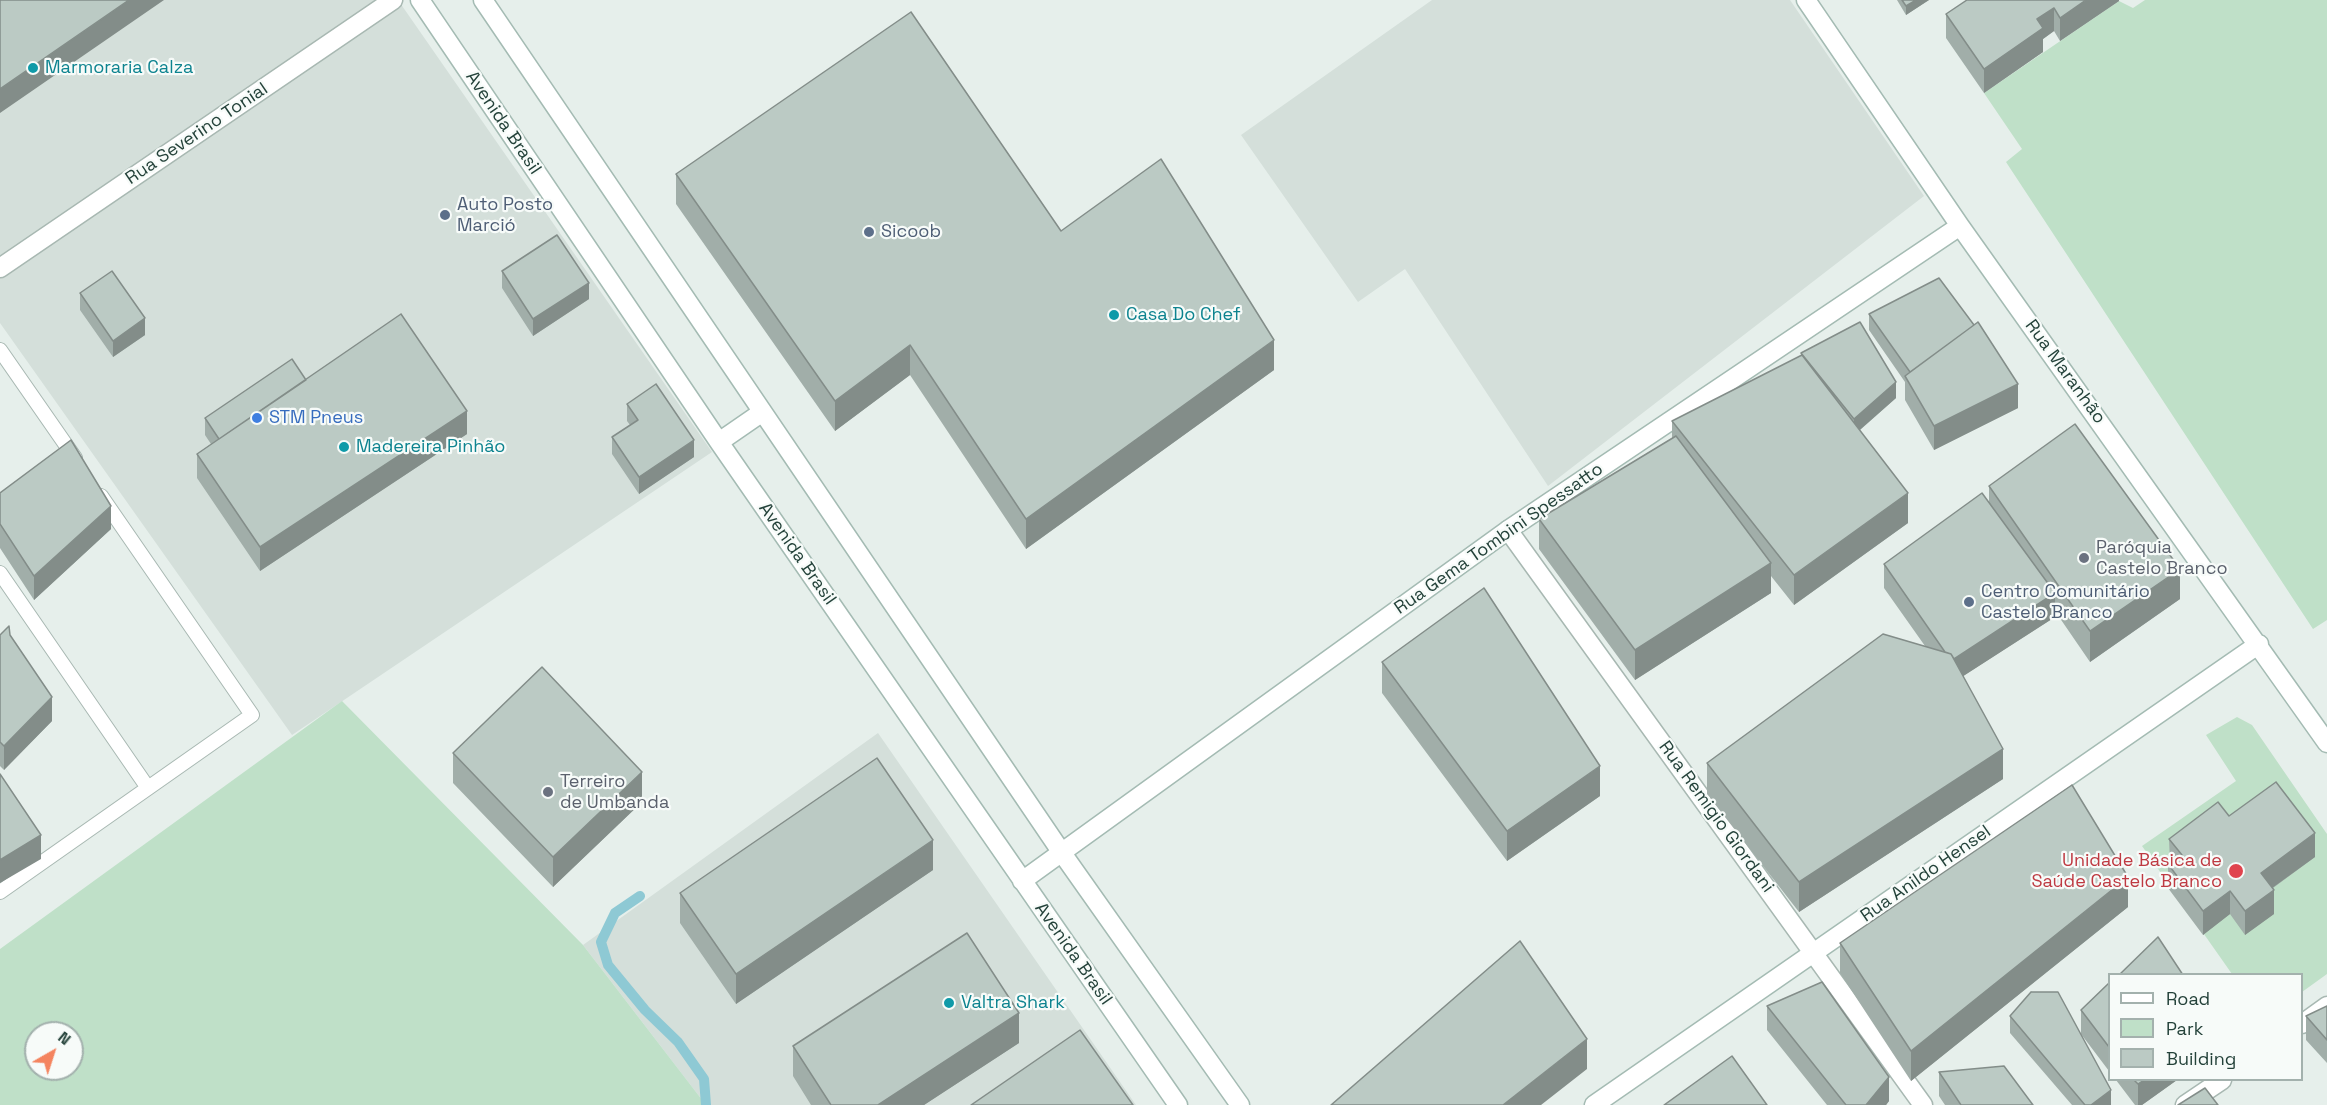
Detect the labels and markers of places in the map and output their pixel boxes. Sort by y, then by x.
place label: Marmoraria Calza [45,57,193,79]
marker: Marmoraria Calza [26,61,40,75]
place label: Auto Posto Marció [457,194,553,236]
marker: Auto Posto Marció [438,208,452,222]
place label: Sicoob [881,221,941,243]
marker: Sicoob [862,225,876,239]
place label: Casa Do Chef [1126,304,1241,326]
marker: Casa Do Chef [1107,308,1121,322]
place label: STM Pneus [269,407,363,429]
marker: STM Pneus [250,411,264,425]
place label: Madereira Pinhão [356,436,505,458]
marker: Madereira Pinhão [337,440,351,454]
place label: Paróquia Castelo Branco [2096,537,2228,580]
marker: Paróquia Castelo Branco [2077,551,2091,565]
place label: Centro Comunitário Castelo Branco [1981,581,2150,624]
marker: Centro Comunitário Castelo Branco [1962,595,1976,609]
place label: Terreiro de Umbanda [560,771,669,814]
marker: Terreiro de Umbanda [541,785,555,799]
place label: Unidade Básica de Saúde Castelo Branco [2031,850,2222,892]
marker: Unidade Básica de Saúde Castelo Branco [2227,862,2245,880]
place label: Valtra Shark [961,992,1065,1014]
marker: Valtra Shark [942,996,956,1010]

